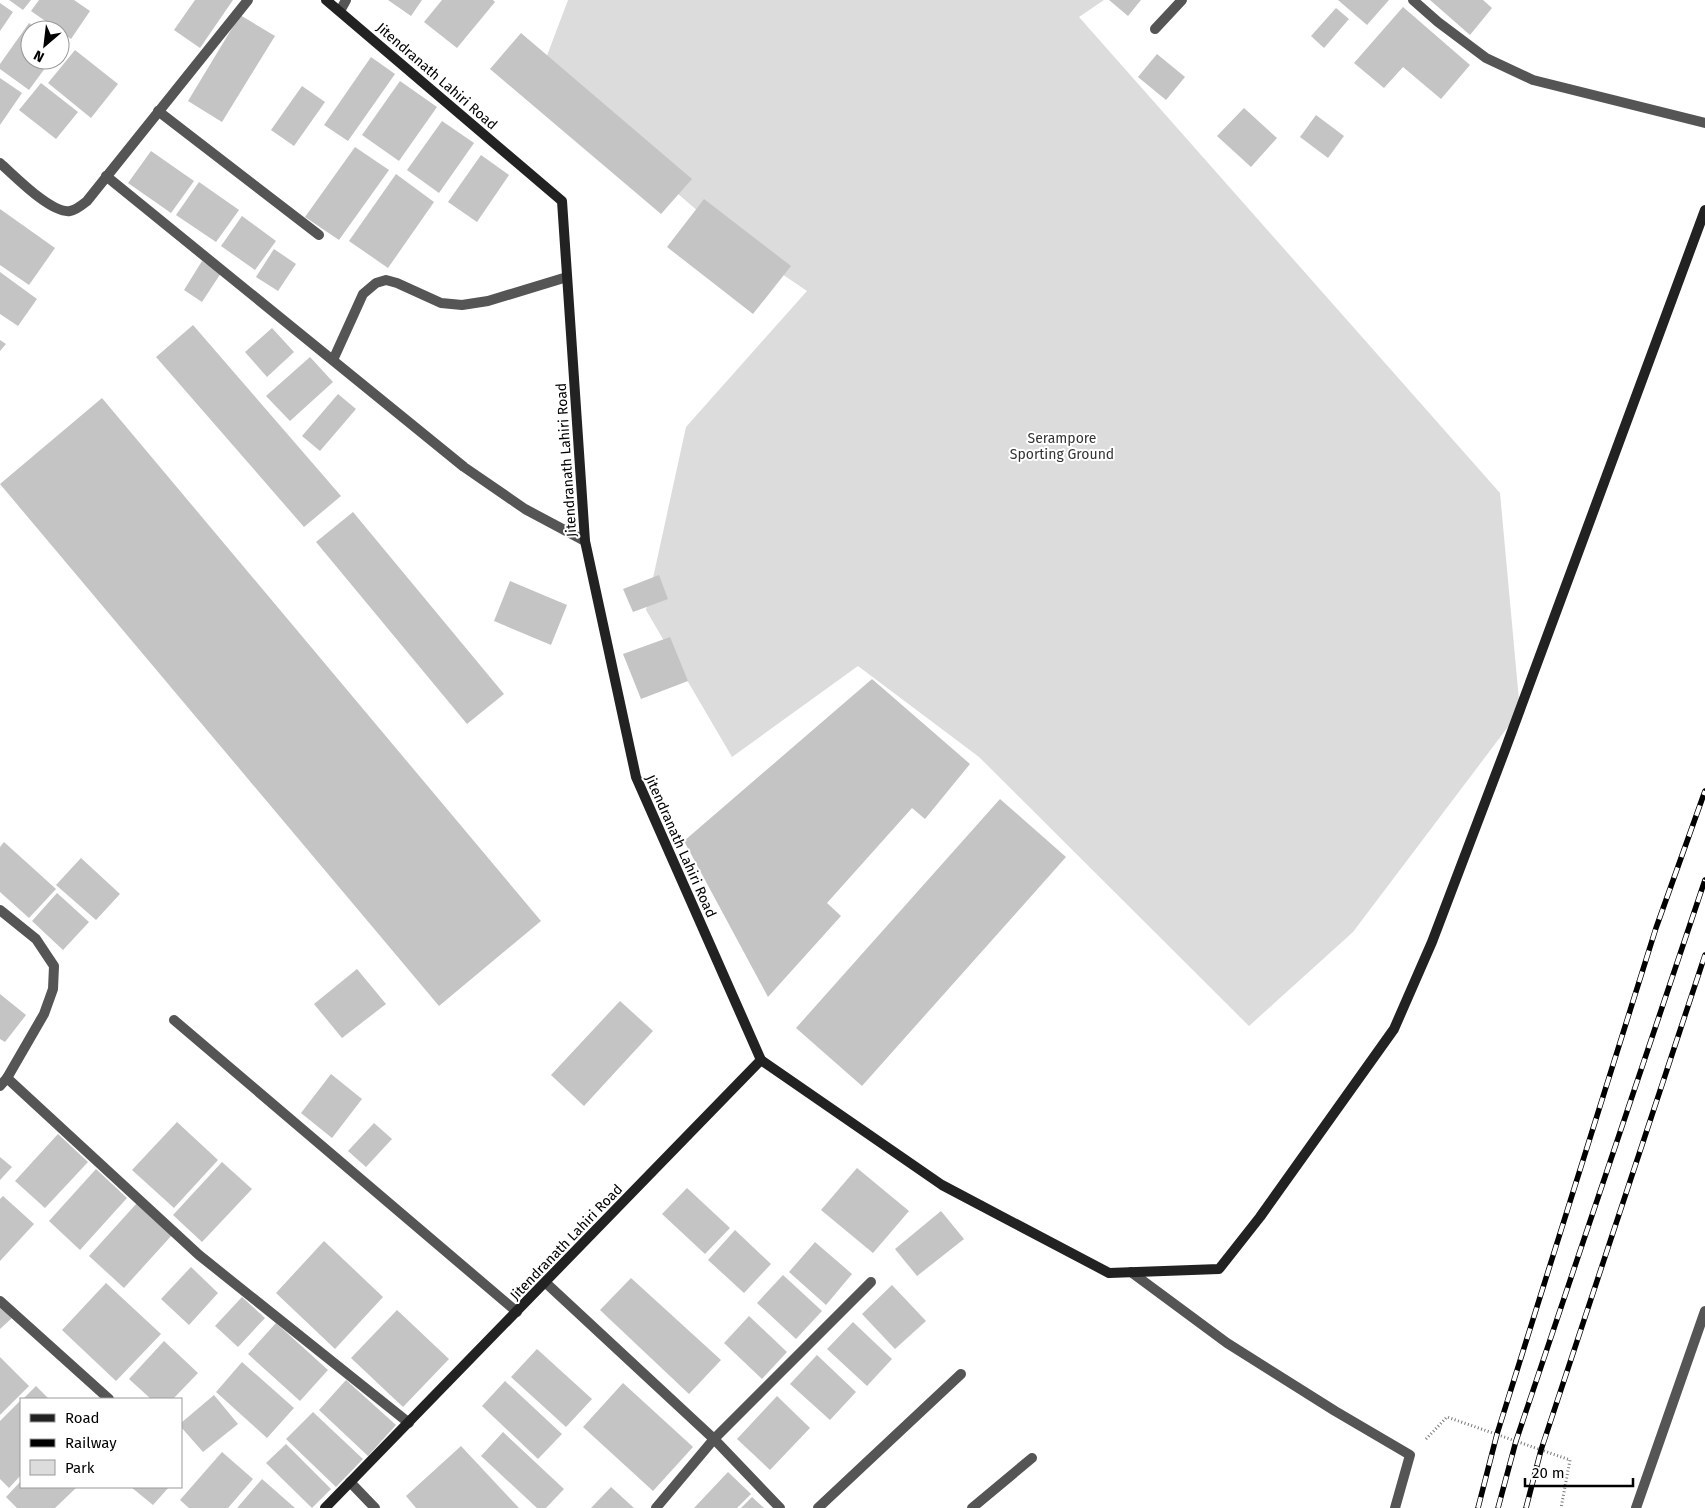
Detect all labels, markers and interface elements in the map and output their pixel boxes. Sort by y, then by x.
street label: Jitendranath Lahiri Road [373,19,501,133]
north arrow [20,20,70,70]
text: N [31,46,47,66]
street label: Jitendranath Lahiri Road [553,382,580,538]
park label: Serampore Sporting Ground [1010,430,1114,463]
street label: Jitendranath Lahiri Road [641,772,720,920]
street label: Jitendranath Lahiri Road [507,1181,626,1304]
legend [20,1398,182,1488]
text: Road [65,1409,100,1427]
text: Railway [65,1434,117,1452]
scale bar [1525,1456,1632,1488]
text: Park [65,1459,95,1477]
text: 20 m [1532,1464,1565,1482]

